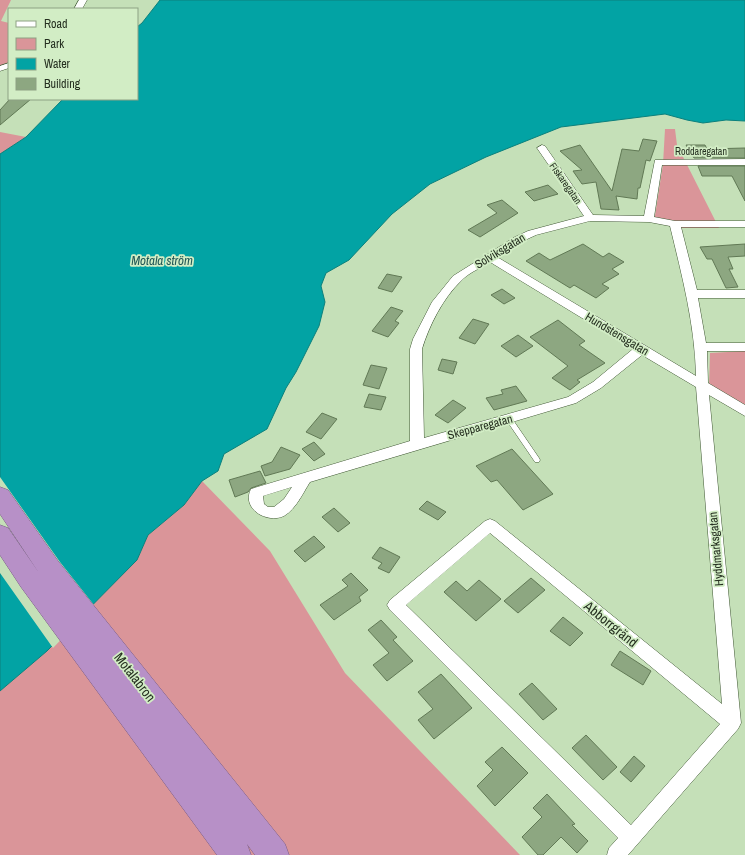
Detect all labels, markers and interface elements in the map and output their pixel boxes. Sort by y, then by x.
legend [8,8,138,100]
text: Road [44,16,68,32]
text: Park [44,36,64,52]
text: Water [44,56,71,72]
text: Building [44,76,81,92]
street label: Roddaregatan [675,145,727,158]
street label: Fiskaregatan [547,160,585,207]
street label: Solviksgatan [472,230,528,272]
water label: Motala ström [131,252,193,269]
street label: Hundstensgatan [582,309,652,359]
street label: Skepparegatan [446,411,514,443]
street label: Hyddmarksgatan [705,511,727,587]
street label: Abborrgränd [580,596,641,651]
street label: Motalabron [110,649,160,705]

